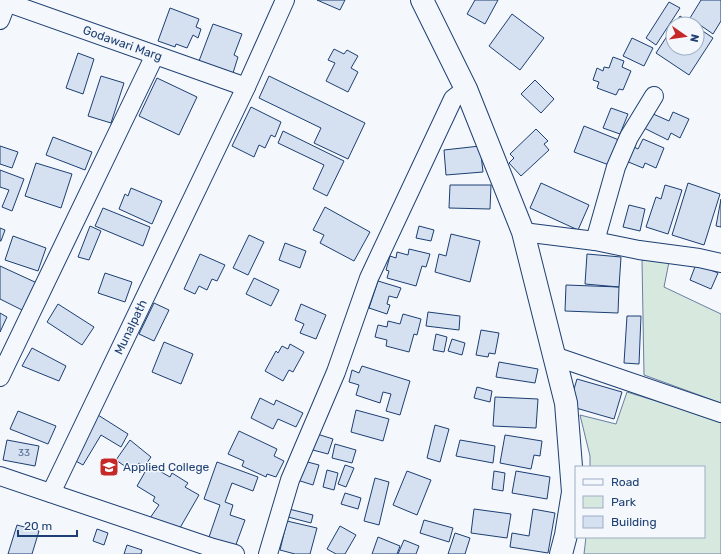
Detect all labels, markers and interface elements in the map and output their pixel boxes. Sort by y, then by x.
north arrow [665,16,705,56]
street label: Godawari Marg [81,23,164,64]
text: N [687,33,701,44]
street label: Munalpath [112,297,150,357]
house number: 33 [18,447,30,459]
school or university icon: Applied College [98,456,120,478]
place label: Applied College [123,460,210,474]
legend [575,466,705,538]
text: Road [611,475,639,489]
text: Park [611,495,637,509]
scale bar [18,512,77,538]
text: Building [611,515,657,529]
text: 20 m [24,519,52,533]

